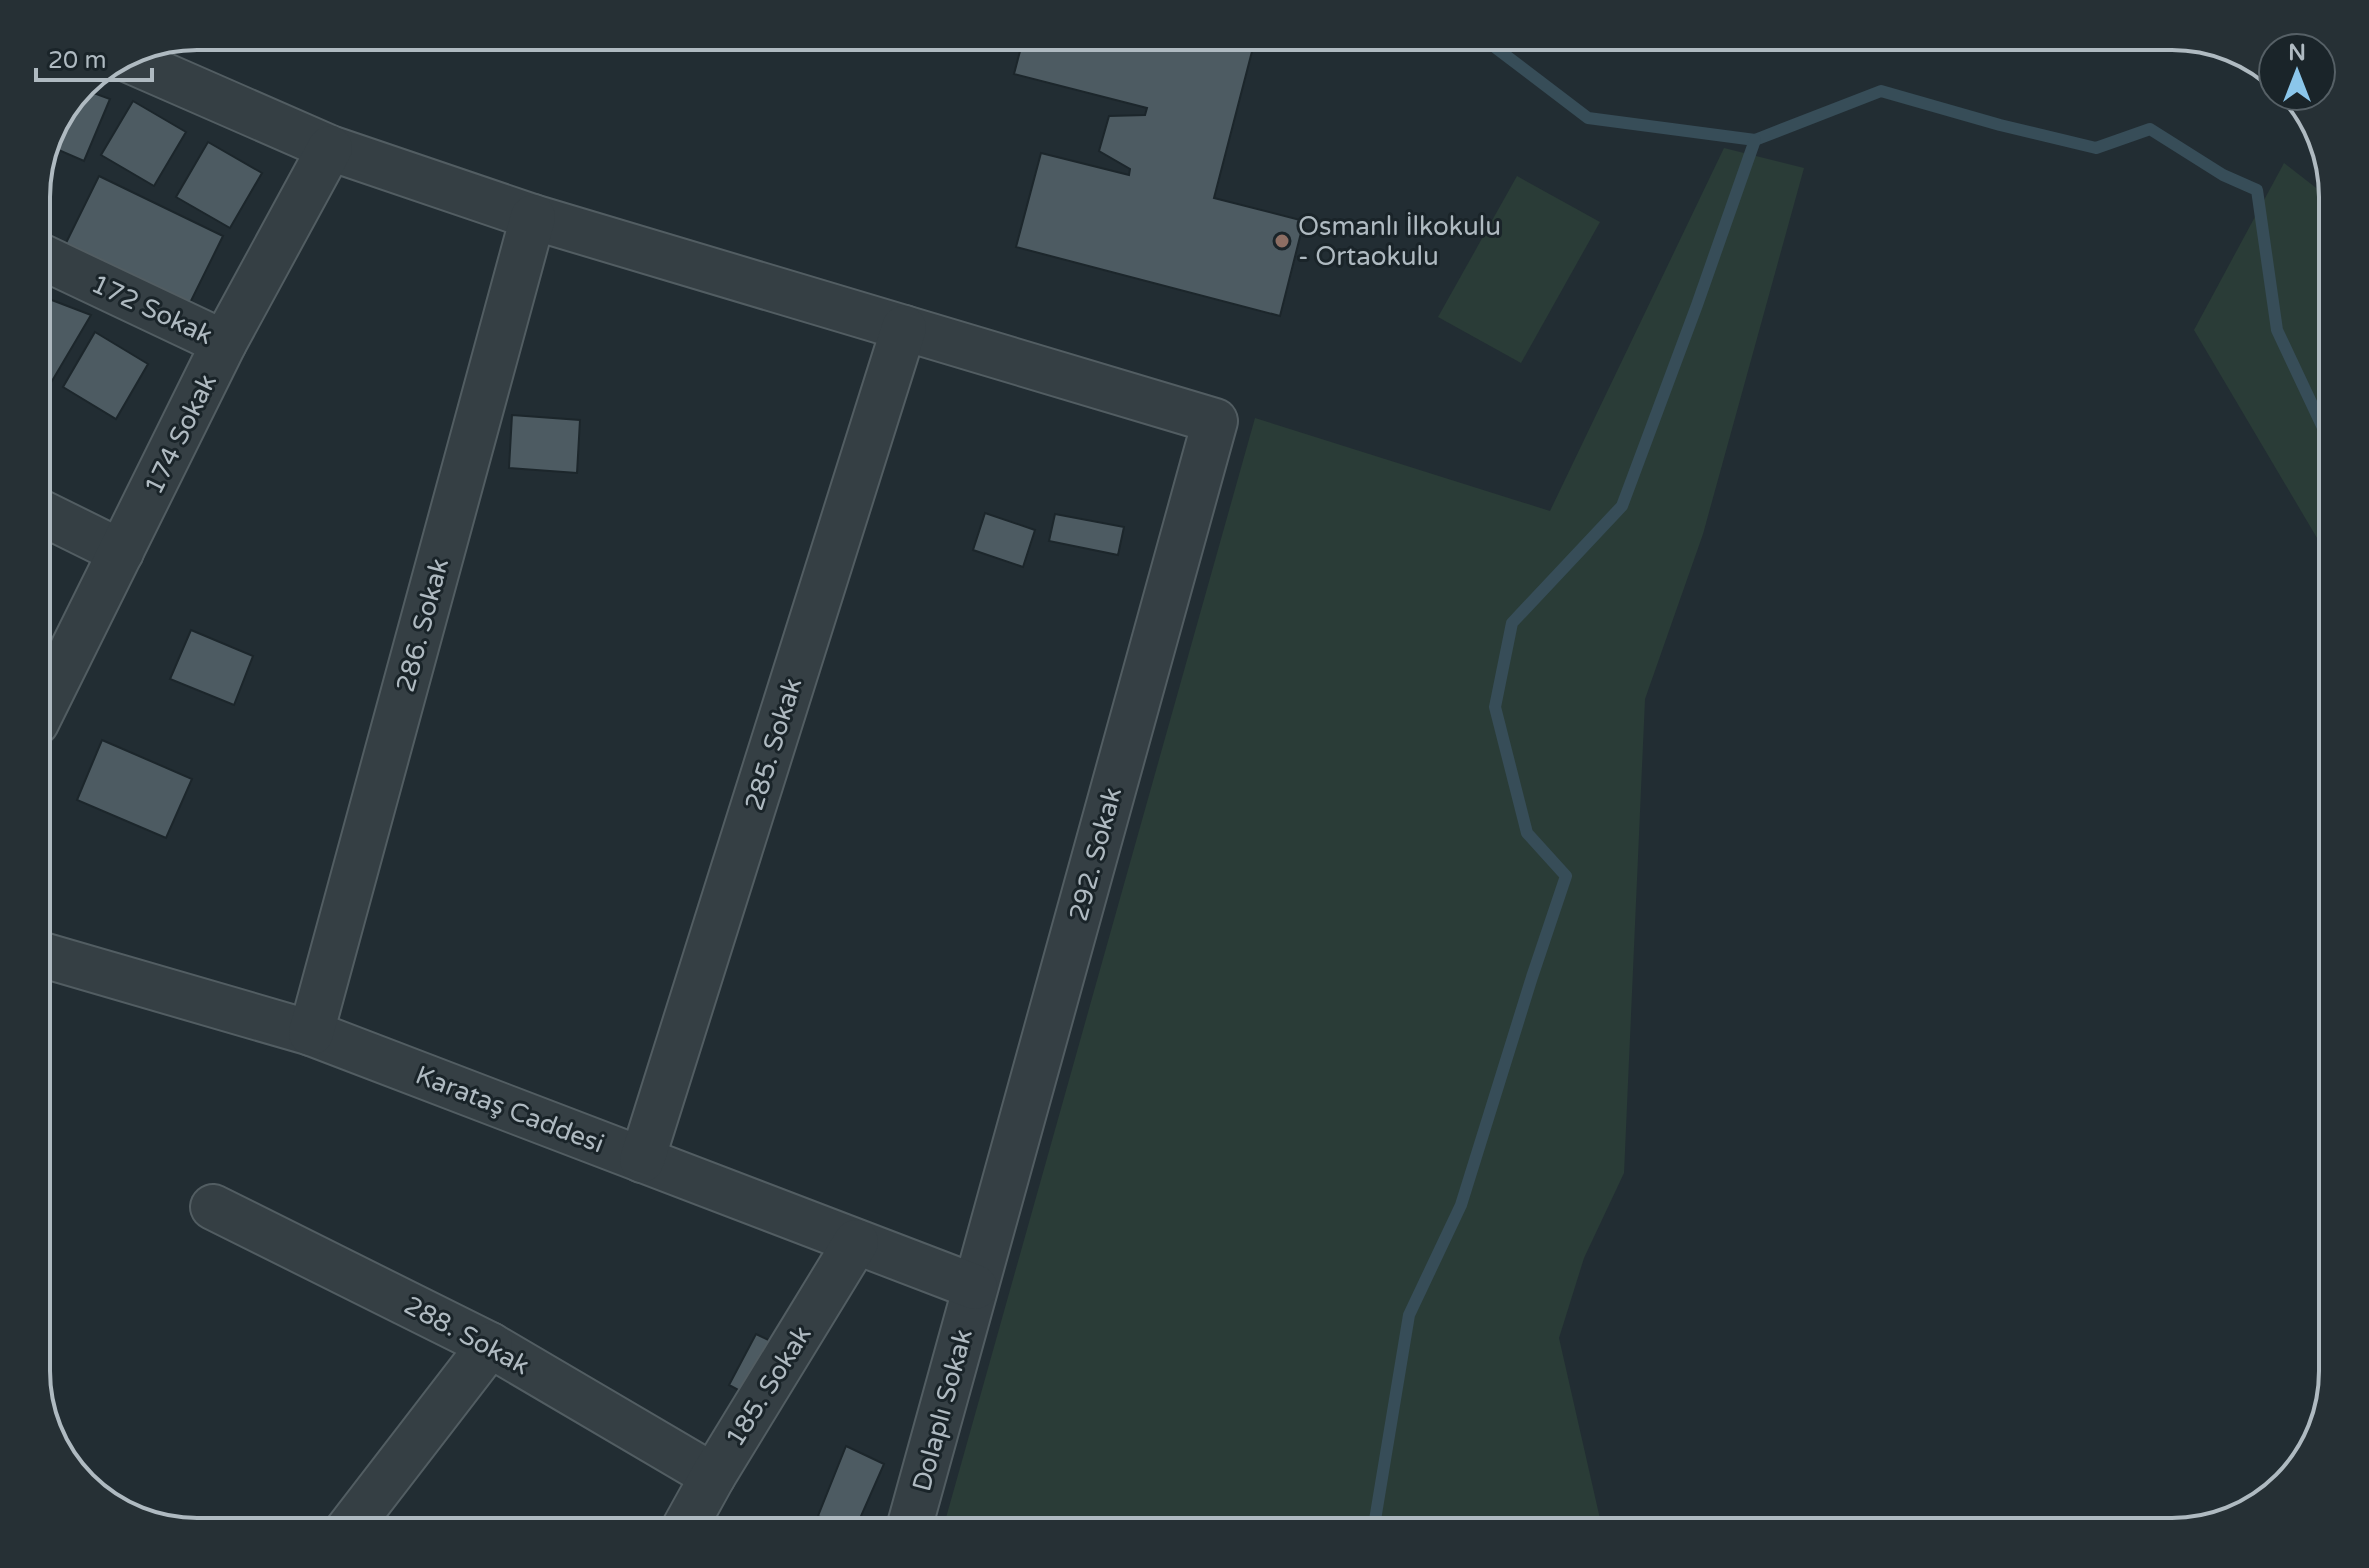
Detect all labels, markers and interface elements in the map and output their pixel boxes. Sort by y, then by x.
scale bar [36,32,152,82]
north arrow [2257,32,2337,112]
text: N [2288,40,2306,66]
text: 20 m [48,46,106,75]
place label: Osmanlı İlkokulu - Ortaokulu [1298,211,1501,272]
marker: Osmanlı İlkokulu - Ortaokulu [1273,232,1291,250]
street label: 172 Sokak [86,268,217,351]
street label: 174 Sokak [138,369,223,500]
street label: 286. Sokak [390,555,455,695]
street label: 285. Sokak [739,674,808,814]
street label: 292. Sokak [1063,784,1128,924]
street label: Karataş Caddesi [411,1059,608,1160]
street label: 288. Sokak [399,1290,535,1381]
street label: 185. Sokak [719,1320,818,1452]
street label: Dolaplı Sokak [906,1326,979,1495]

